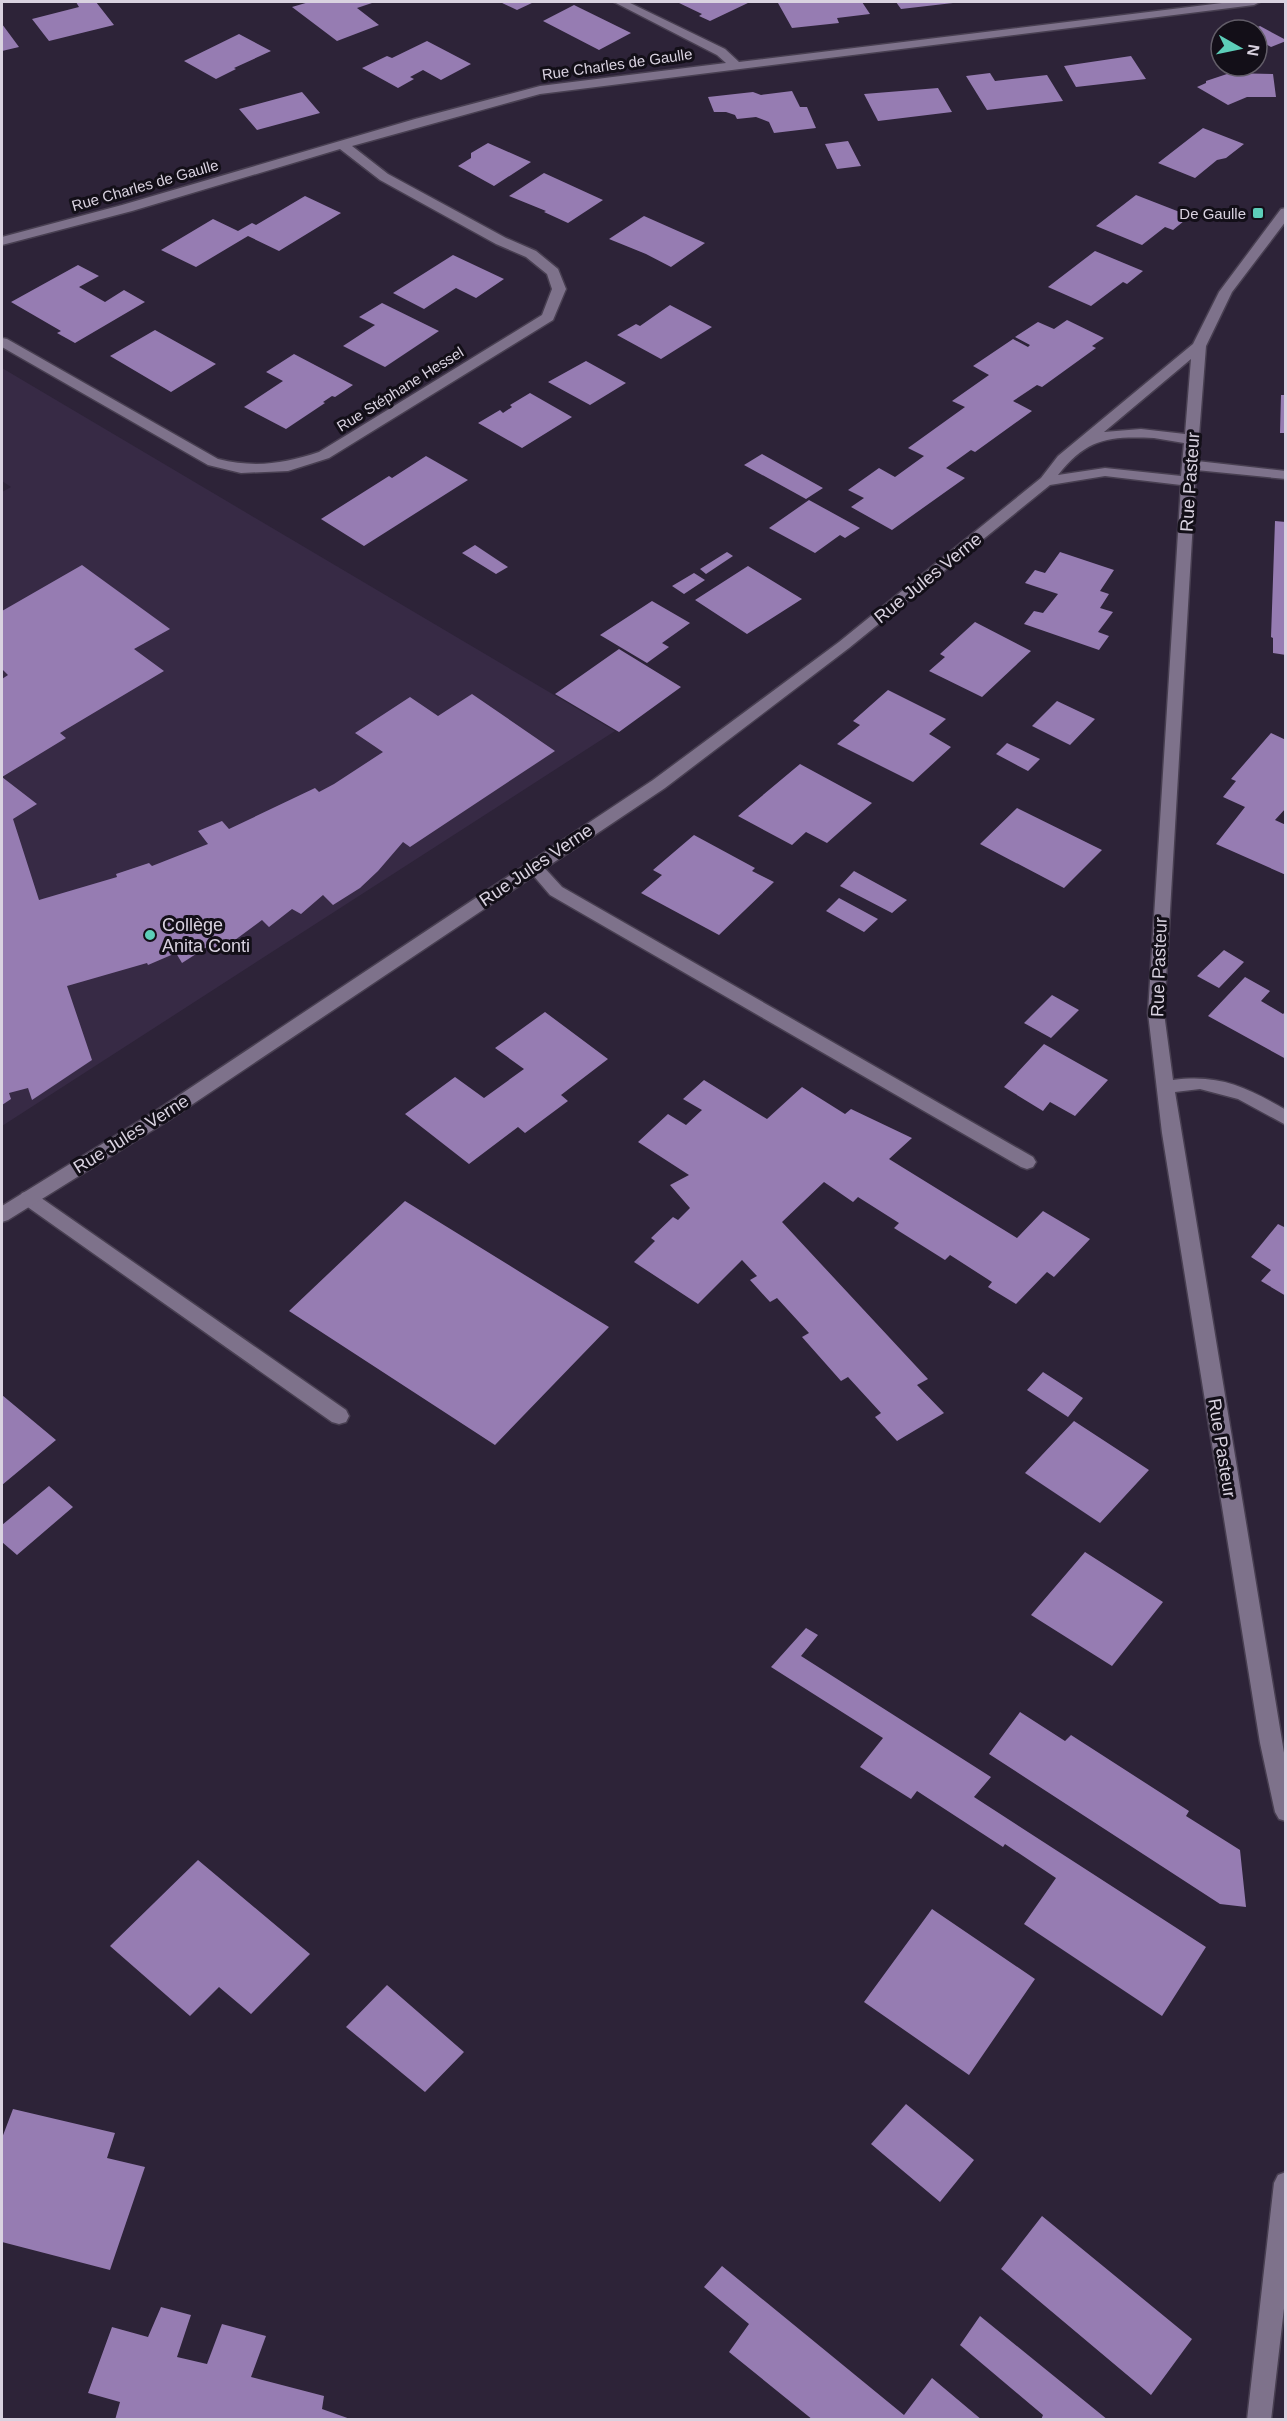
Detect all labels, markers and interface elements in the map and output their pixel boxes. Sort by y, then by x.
north arrow [1209,18,1269,78]
text: N [1244,43,1263,57]
street label: Rue Charles de Gaulle [541,45,693,83]
street label: Rue Charles de Gaulle [70,156,220,214]
place label: De Gaulle [1179,205,1246,222]
marker: De Gaulle [1251,206,1265,220]
street label: Rue Stéphane Hessel [334,343,466,435]
street label: Rue Pasteur [1177,431,1203,533]
street label: Rue Jules Verne [870,529,986,627]
street label: Rue Jules Verne [476,820,596,910]
place label: Collège Anita Conti [162,915,250,956]
street label: Rue Pasteur [1147,917,1171,1017]
marker: Collège Anita Conti [143,928,157,942]
street label: Rue Jules Verne [70,1091,192,1177]
street label: Rue Pasteur [1204,1397,1240,1499]

